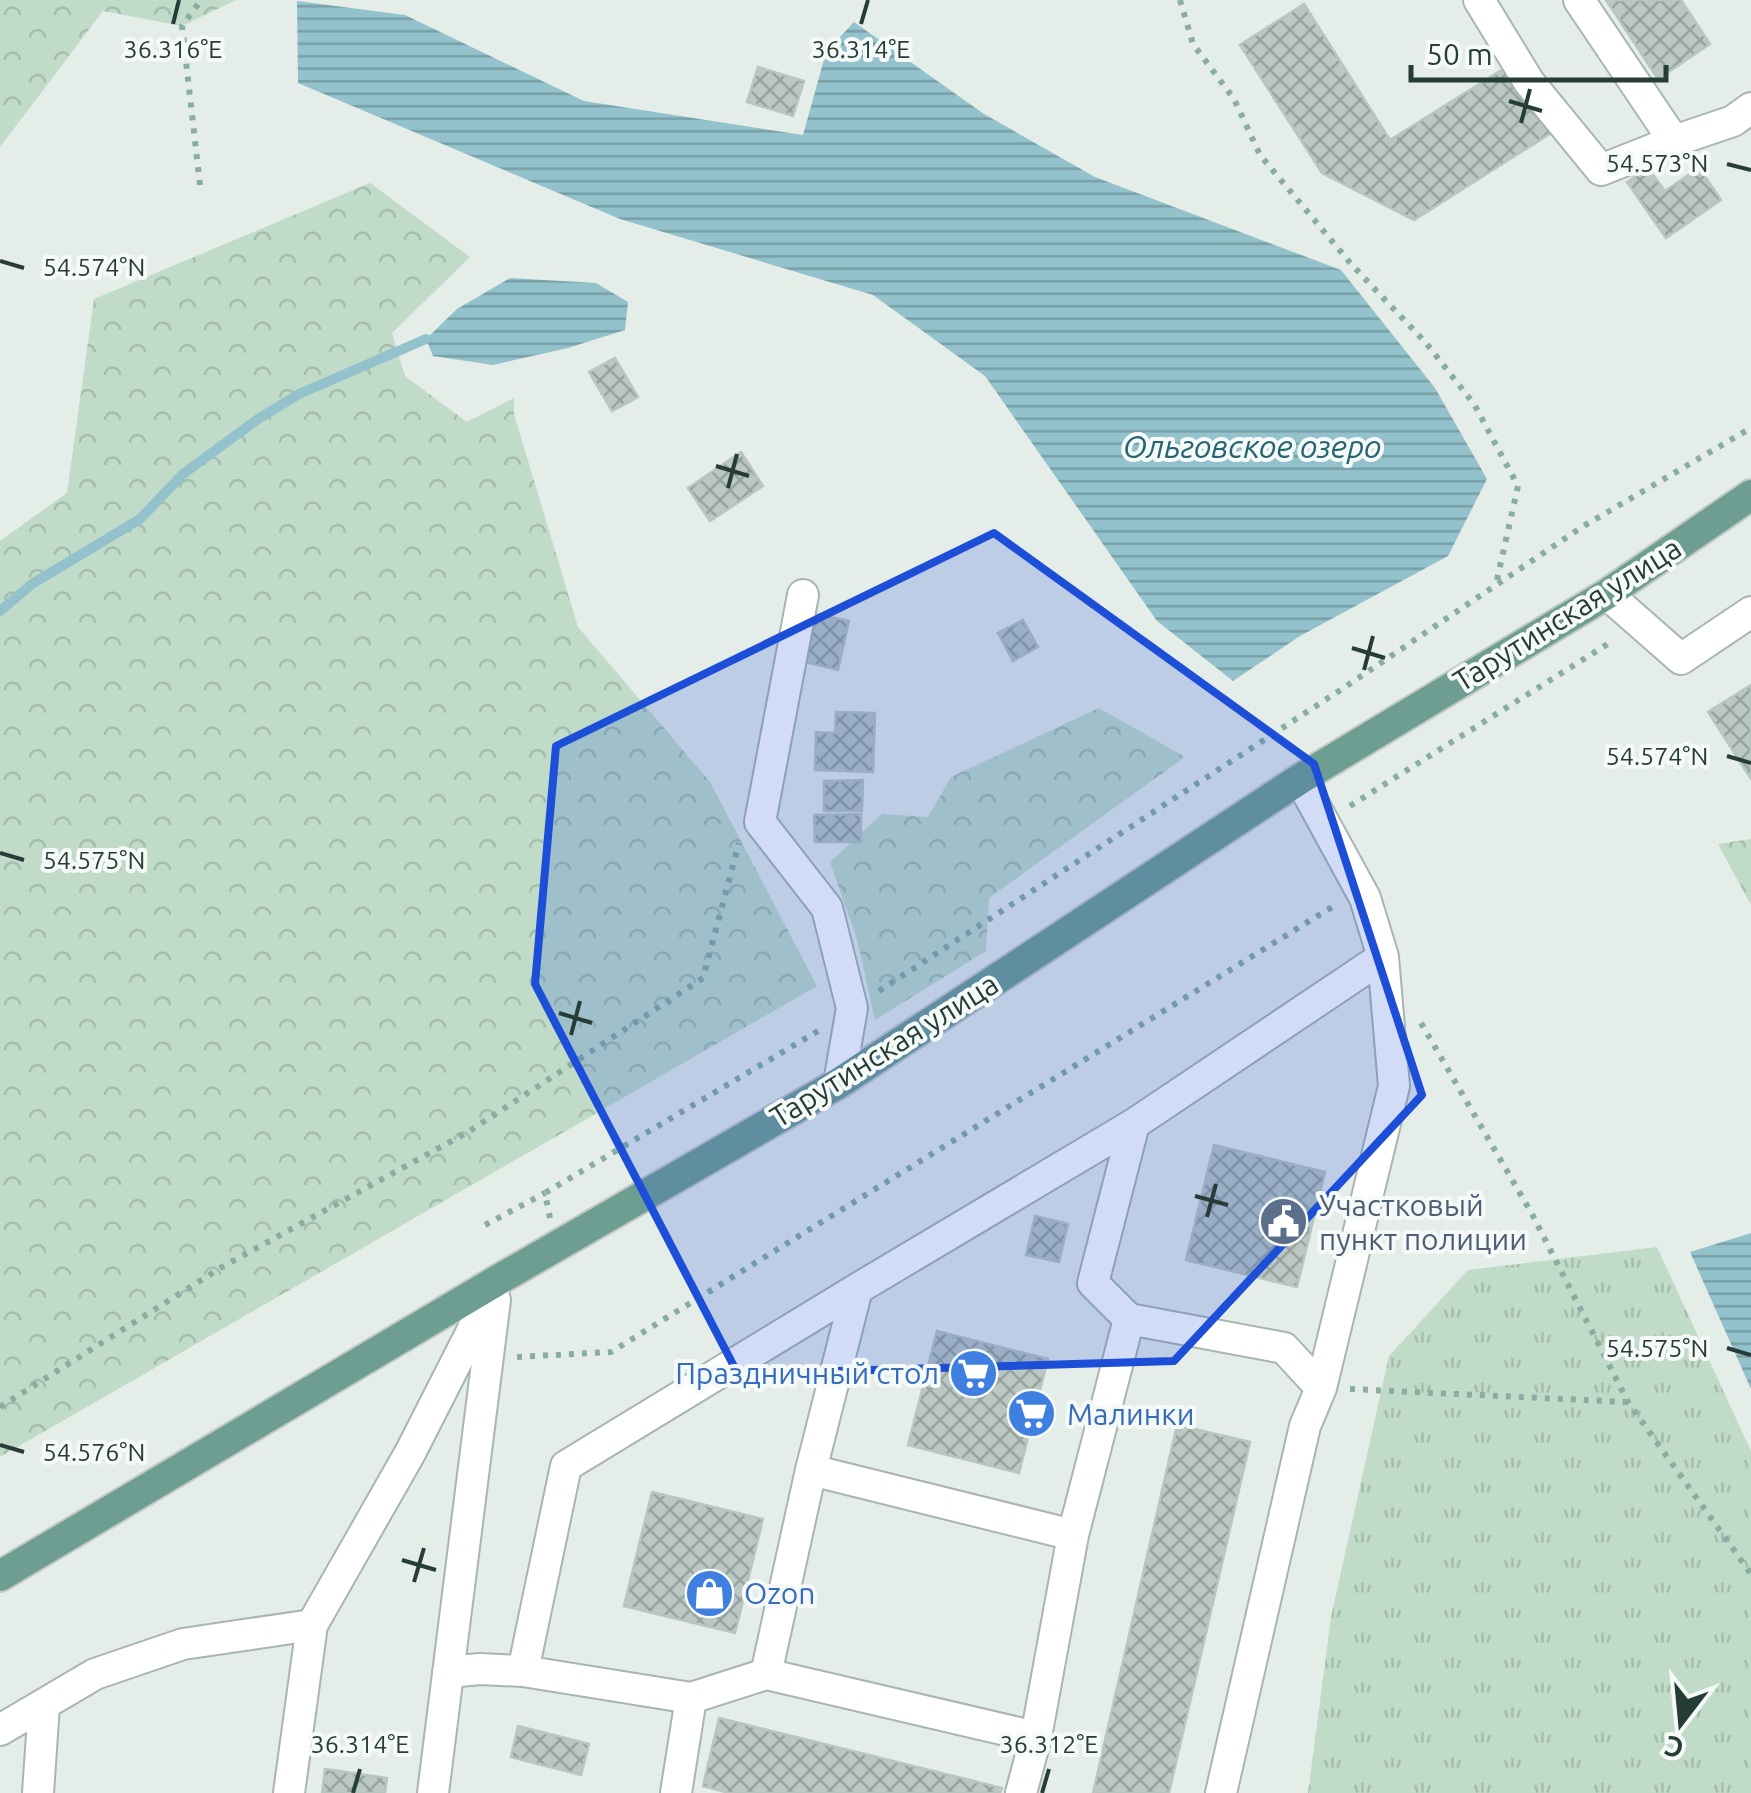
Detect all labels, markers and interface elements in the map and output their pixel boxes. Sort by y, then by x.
scale bar [1411,20,1666,82]
text: 36.316°E [124,35,222,63]
text: 36.314°E [812,35,910,63]
text: 50 m [1426,37,1493,71]
text: 54.573°N [1606,149,1708,177]
text: 54.574°N [43,253,145,281]
water label: Ольговское озеро [1123,428,1381,464]
street label: Тарутинская улица [1447,530,1687,698]
text: 54.574°N [1606,742,1708,770]
text: 54.575°N [43,846,145,874]
street label: Тарутинская улица [764,966,1004,1134]
place label: Участковый пункт полиции [1319,1188,1527,1256]
public building icon: Участковый пункт полиции [1258,1196,1310,1248]
text: 54.575°N [1606,1334,1708,1362]
supermarket icon: Праздничный стол [948,1347,1000,1399]
place label: Праздничный стол [675,1356,939,1390]
supermarket icon: Малинки [1006,1388,1058,1440]
place label: Малинки [1067,1397,1195,1431]
text: 54.576°N [43,1438,145,1466]
shop icon: Ozon [683,1567,735,1619]
place label: Ozon [744,1576,815,1610]
north arrow [1631,1673,1731,1773]
text: 36.314°E [311,1730,409,1758]
text: 36.312°E [1000,1730,1098,1758]
text: С [1661,1730,1687,1765]

